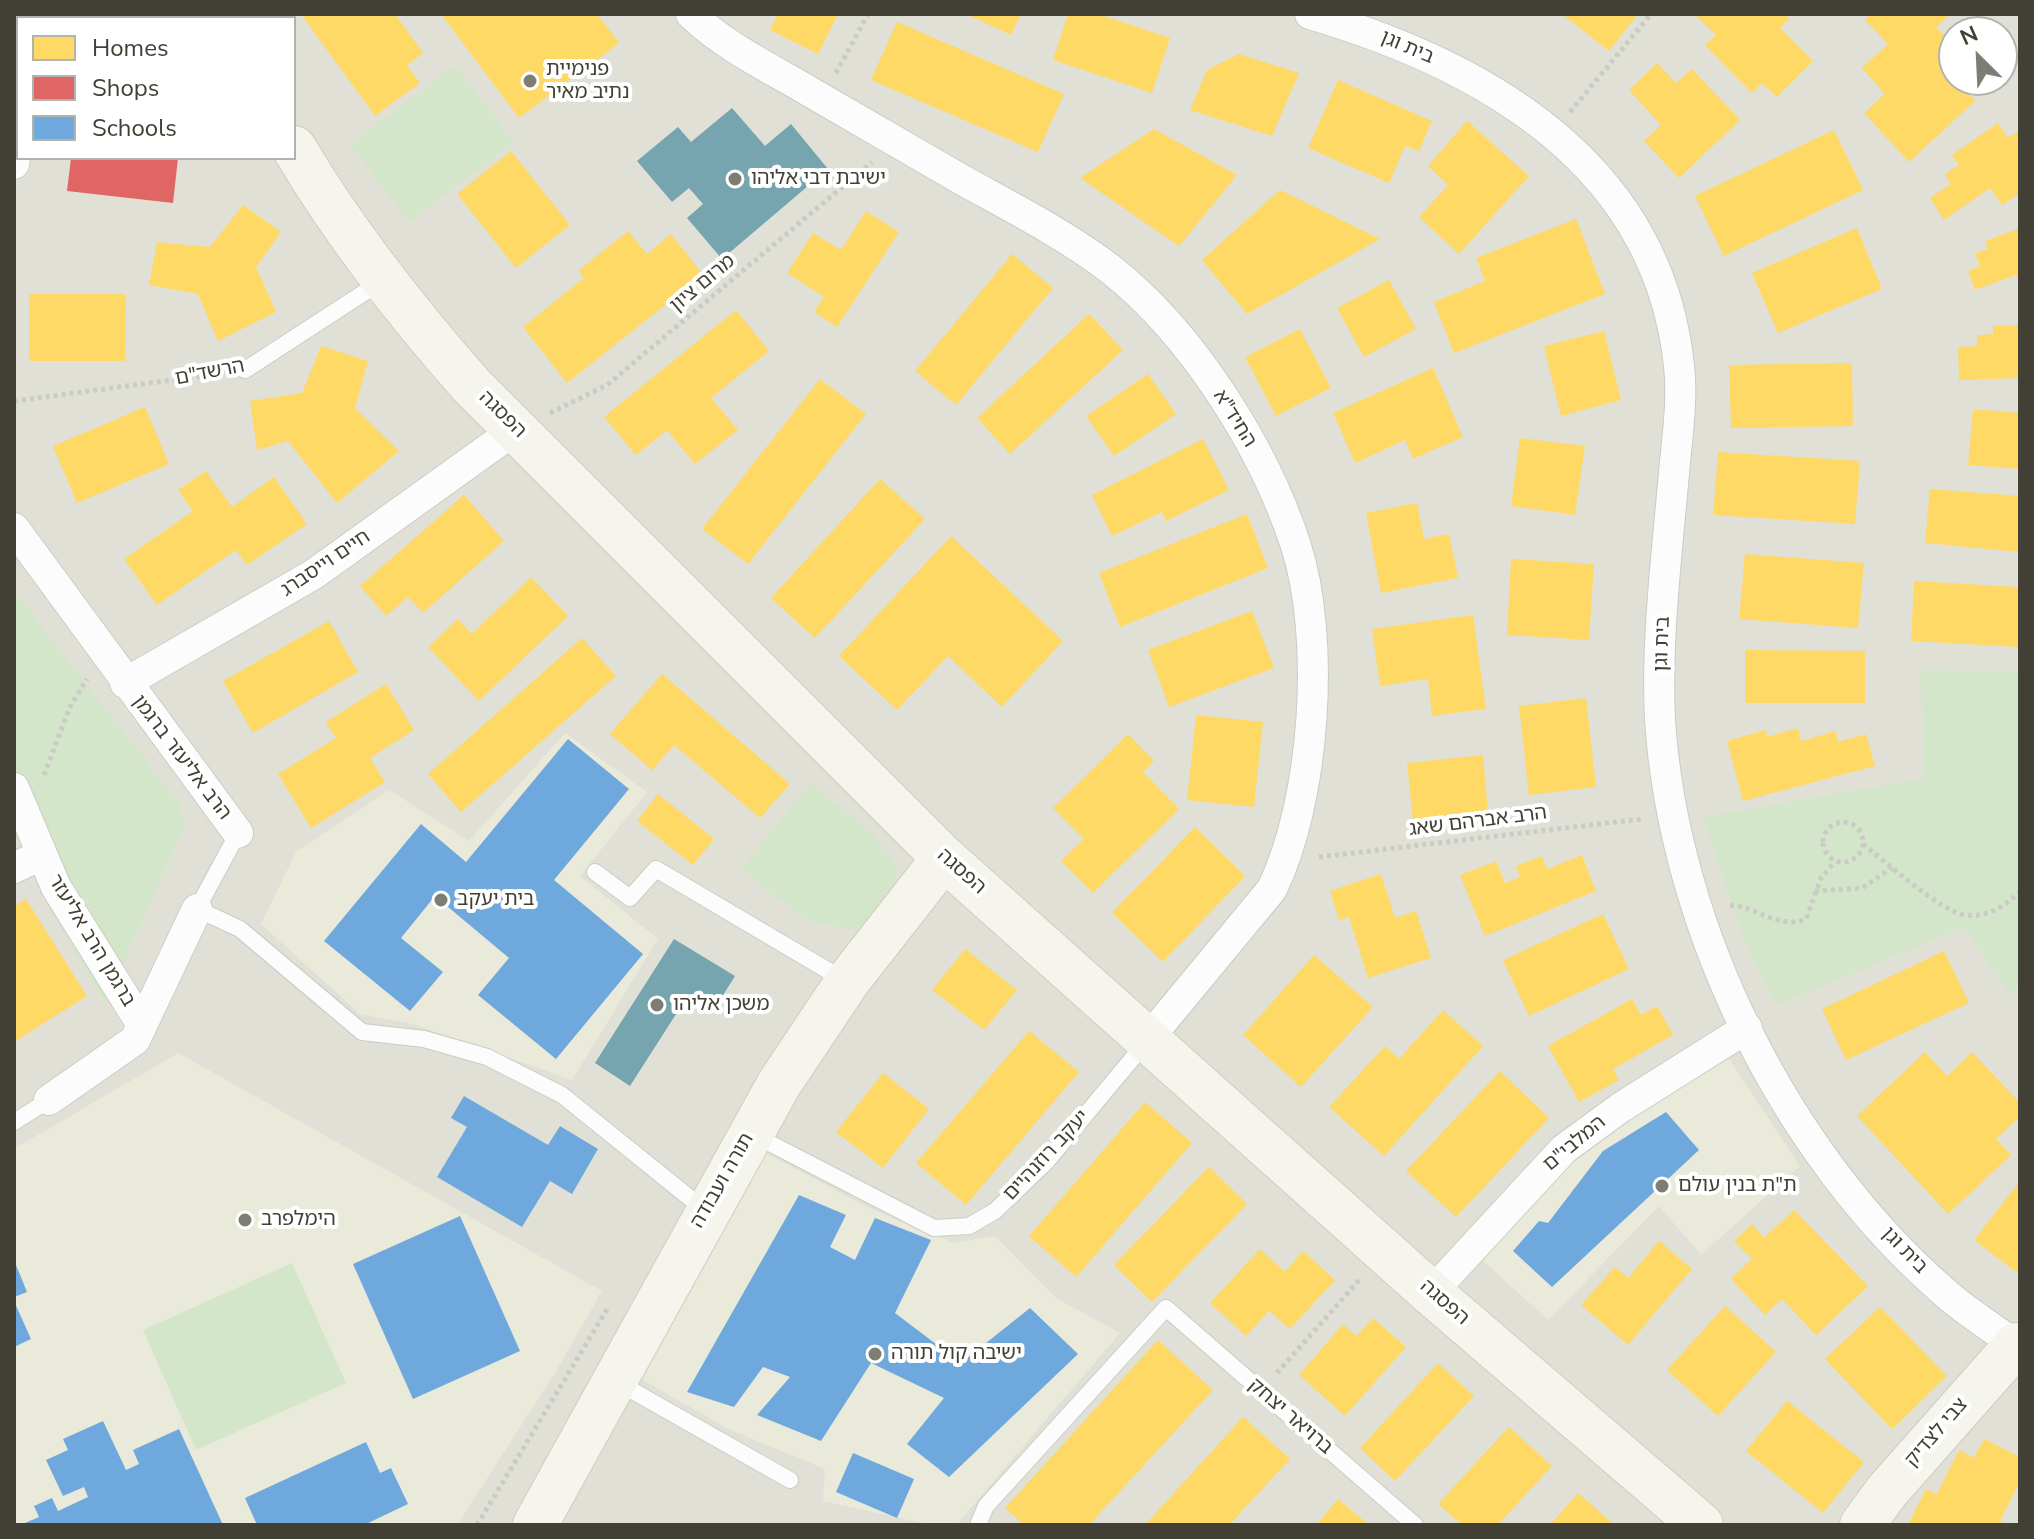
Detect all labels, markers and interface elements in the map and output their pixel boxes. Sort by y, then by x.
legend [16,16,296,160]
north arrow [1938,16,2018,96]
text: N [1955,19,1983,53]
street label: בית וגן [1377,26,1437,70]
text: Homes [92,32,168,64]
place label: פנימיית נתיב מאיר [546,58,630,105]
text: Shops [92,72,159,104]
marker: פנימיית נתיב מאיר [521,72,539,90]
text: Schools [92,112,177,144]
place label: ישיבת דבי אליהו [751,167,886,191]
marker: ישיבת דבי אליהו [726,170,744,188]
street label: מרום ציון [666,250,740,318]
street label: הרשד"ם [173,355,247,391]
street label: הפסגה [473,386,531,444]
street label: החיד"א [1207,386,1261,452]
street label: חיים וייסברג [277,525,375,603]
street label: בית וגן [1650,616,1676,672]
street label: הרב אליעזר ברגמן [126,691,236,825]
street label: הרב אברהם שאג [1408,802,1548,842]
street label: הפסגה [932,844,990,900]
street label: ברגמן הרב אליעזר [42,871,140,1011]
place label: בית יעקב [457,888,535,912]
marker: בית יעקב [432,891,450,909]
place label: משכן אליהו [673,993,769,1017]
marker: משכן אליהו [648,996,666,1014]
street label: יעקב רוזנהיים [999,1106,1095,1206]
street label: המלבי"ם [1539,1111,1611,1177]
street label: תורה ועבודה [686,1129,760,1233]
place label: ת"ת בנין עולם [1678,1174,1797,1198]
marker: ת"ת בנין עולם [1653,1177,1671,1195]
place label: הימלפרב [261,1208,336,1232]
marker: הימלפרב [236,1211,254,1229]
street label: בית וגן [1876,1223,1932,1279]
street label: הפסגה [1415,1275,1473,1331]
place label: ישיבה קול תורה [891,1342,1022,1366]
marker: ישיבה קול תורה [866,1345,884,1363]
street label: ברויאר יצחק [1243,1374,1337,1460]
street label: צבי לצדיק [1901,1394,1973,1472]

